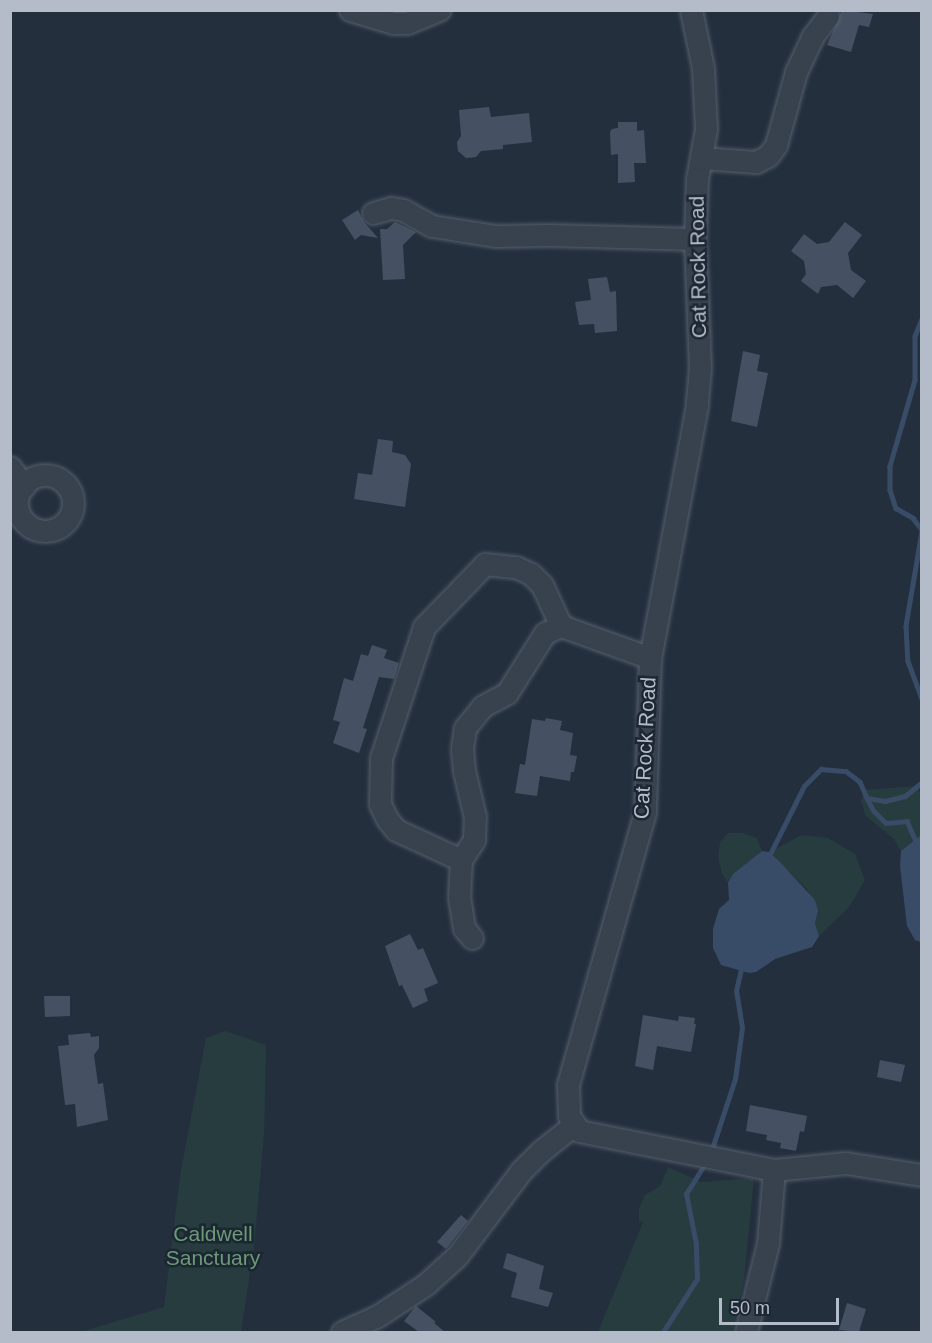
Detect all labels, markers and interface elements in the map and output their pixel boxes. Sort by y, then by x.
street label: Cat Rock Road [684,196,712,338]
street label: Cat Rock Road [629,676,661,820]
park label: Caldwell Sanctuary [166,1221,260,1271]
scale bar [722,1286,842,1324]
text: 50 m [730,1298,770,1318]

